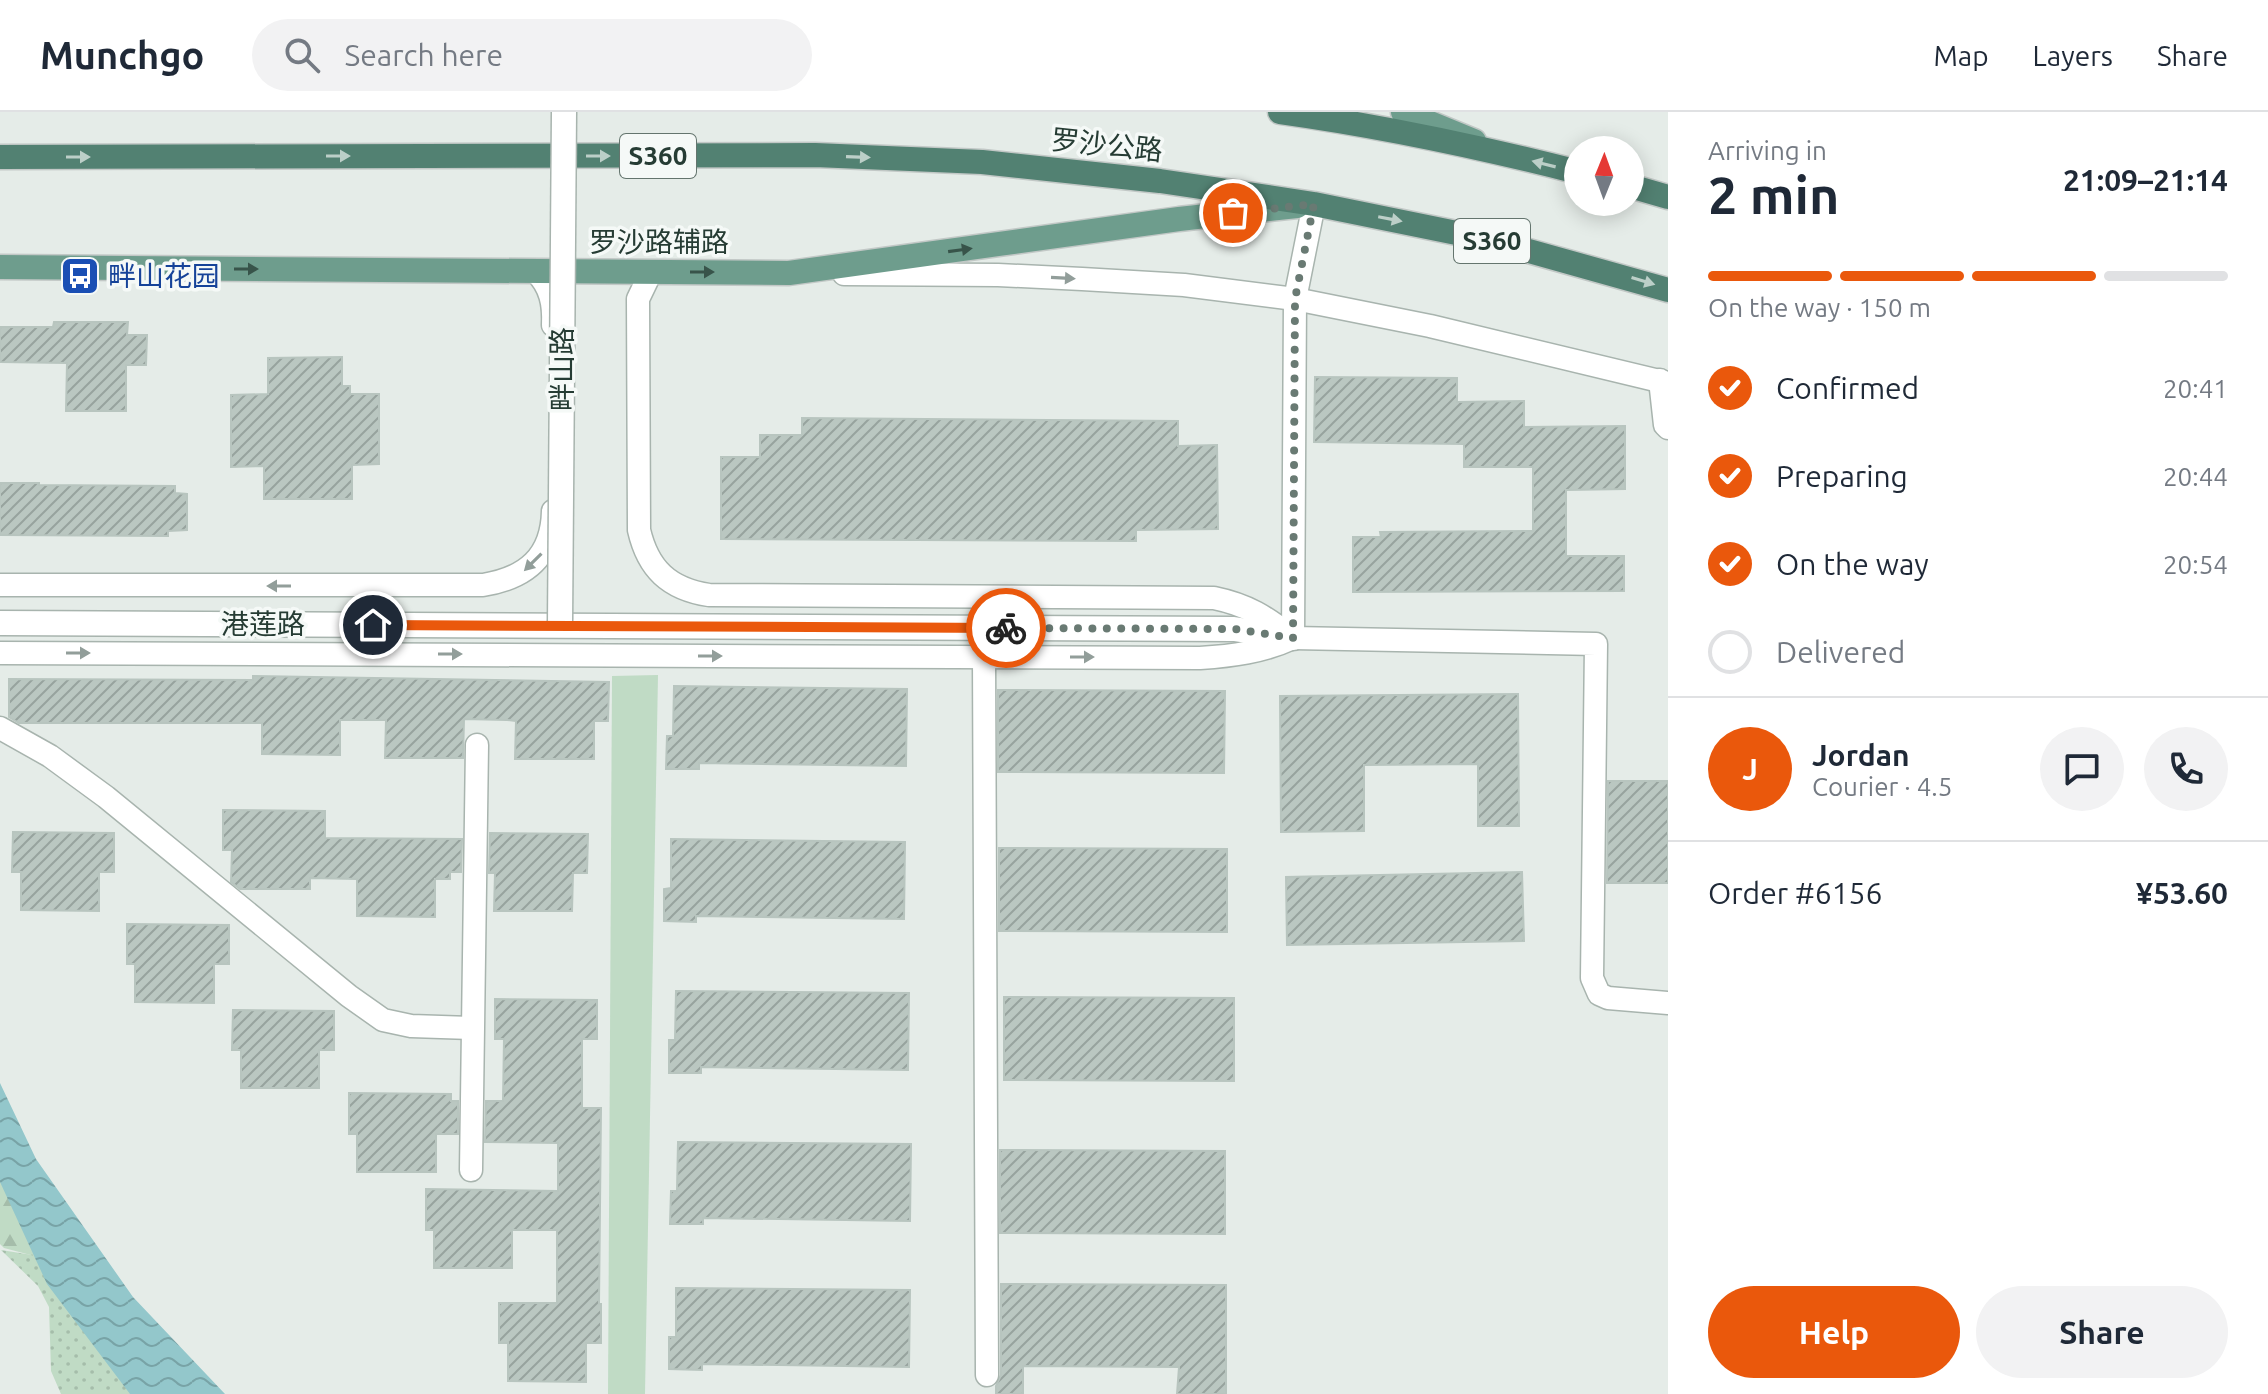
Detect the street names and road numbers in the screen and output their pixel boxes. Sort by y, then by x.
street label: 罗沙公路 [1050,123,1164,166]
road number: S360 [620,134,696,178]
road number: S360 [1454,219,1530,263]
street label: 罗沙路辅路 [589,226,729,257]
street label: 畔山路 [546,327,577,411]
street label: 港莲路 [221,608,305,639]

